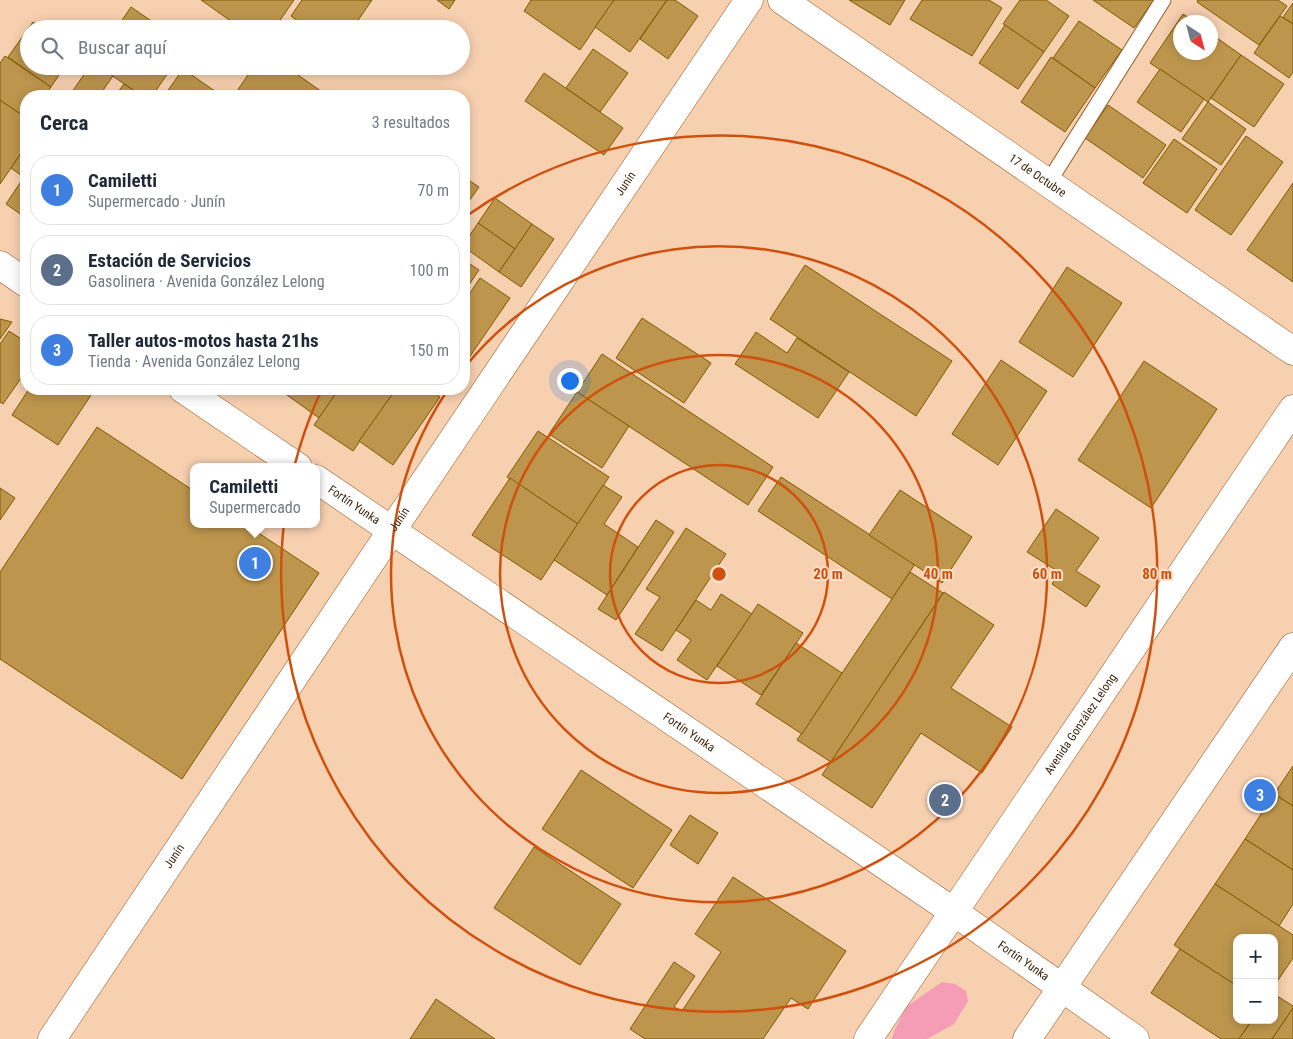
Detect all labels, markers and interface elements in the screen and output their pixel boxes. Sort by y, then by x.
north arrow [1173,15,1218,60]
search box [20,20,470,75]
icon: search [38,34,66,62]
text: Buscar aquí [78,36,167,59]
text: Cerca [40,111,88,135]
text: 3 resultados [372,113,450,132]
street label: 17 de Octubre [1006,151,1069,200]
text: Camiletti [88,169,157,192]
street label: Junín [612,169,639,198]
text: 1 [53,181,61,200]
text: 70 m [417,181,449,200]
text: Supermercado · Junín [88,192,226,211]
text: Estación de Servicios [88,249,251,272]
text: 2 [53,261,61,280]
text: 100 m [410,261,449,280]
text: Gasolinera · Avenida González Lelong [88,272,325,291]
text: Taller autos-motos hasta 21hs [88,329,319,352]
text: 3 [53,341,61,360]
text: 150 m [410,341,449,360]
text: Tienda · Avenida González Lelong [88,352,300,371]
your location [557,368,583,394]
popup [190,463,320,528]
text: Camiletti [209,475,278,498]
street label: Fortín Yunka [326,482,383,527]
text: Supermercado [209,498,301,517]
street label: Junín [386,504,412,534]
pin: 1 [239,544,271,582]
centre of rings [710,565,728,583]
text: 20 m [813,565,843,583]
text: 40 m [923,565,953,583]
text: 60 m [1032,565,1062,583]
text: 80 m [1142,565,1172,583]
street label: Avenida González Lelong [1042,671,1120,777]
street label: Fortín Yunka [661,710,718,755]
pin: 3 [1244,776,1276,814]
pin: 2 [929,781,961,819]
street label: Junín [161,841,187,871]
map controls [1233,934,1278,1024]
button: + [1233,934,1278,979]
street label: Fortín Yunka [995,938,1052,984]
button: − [1233,979,1278,1024]

